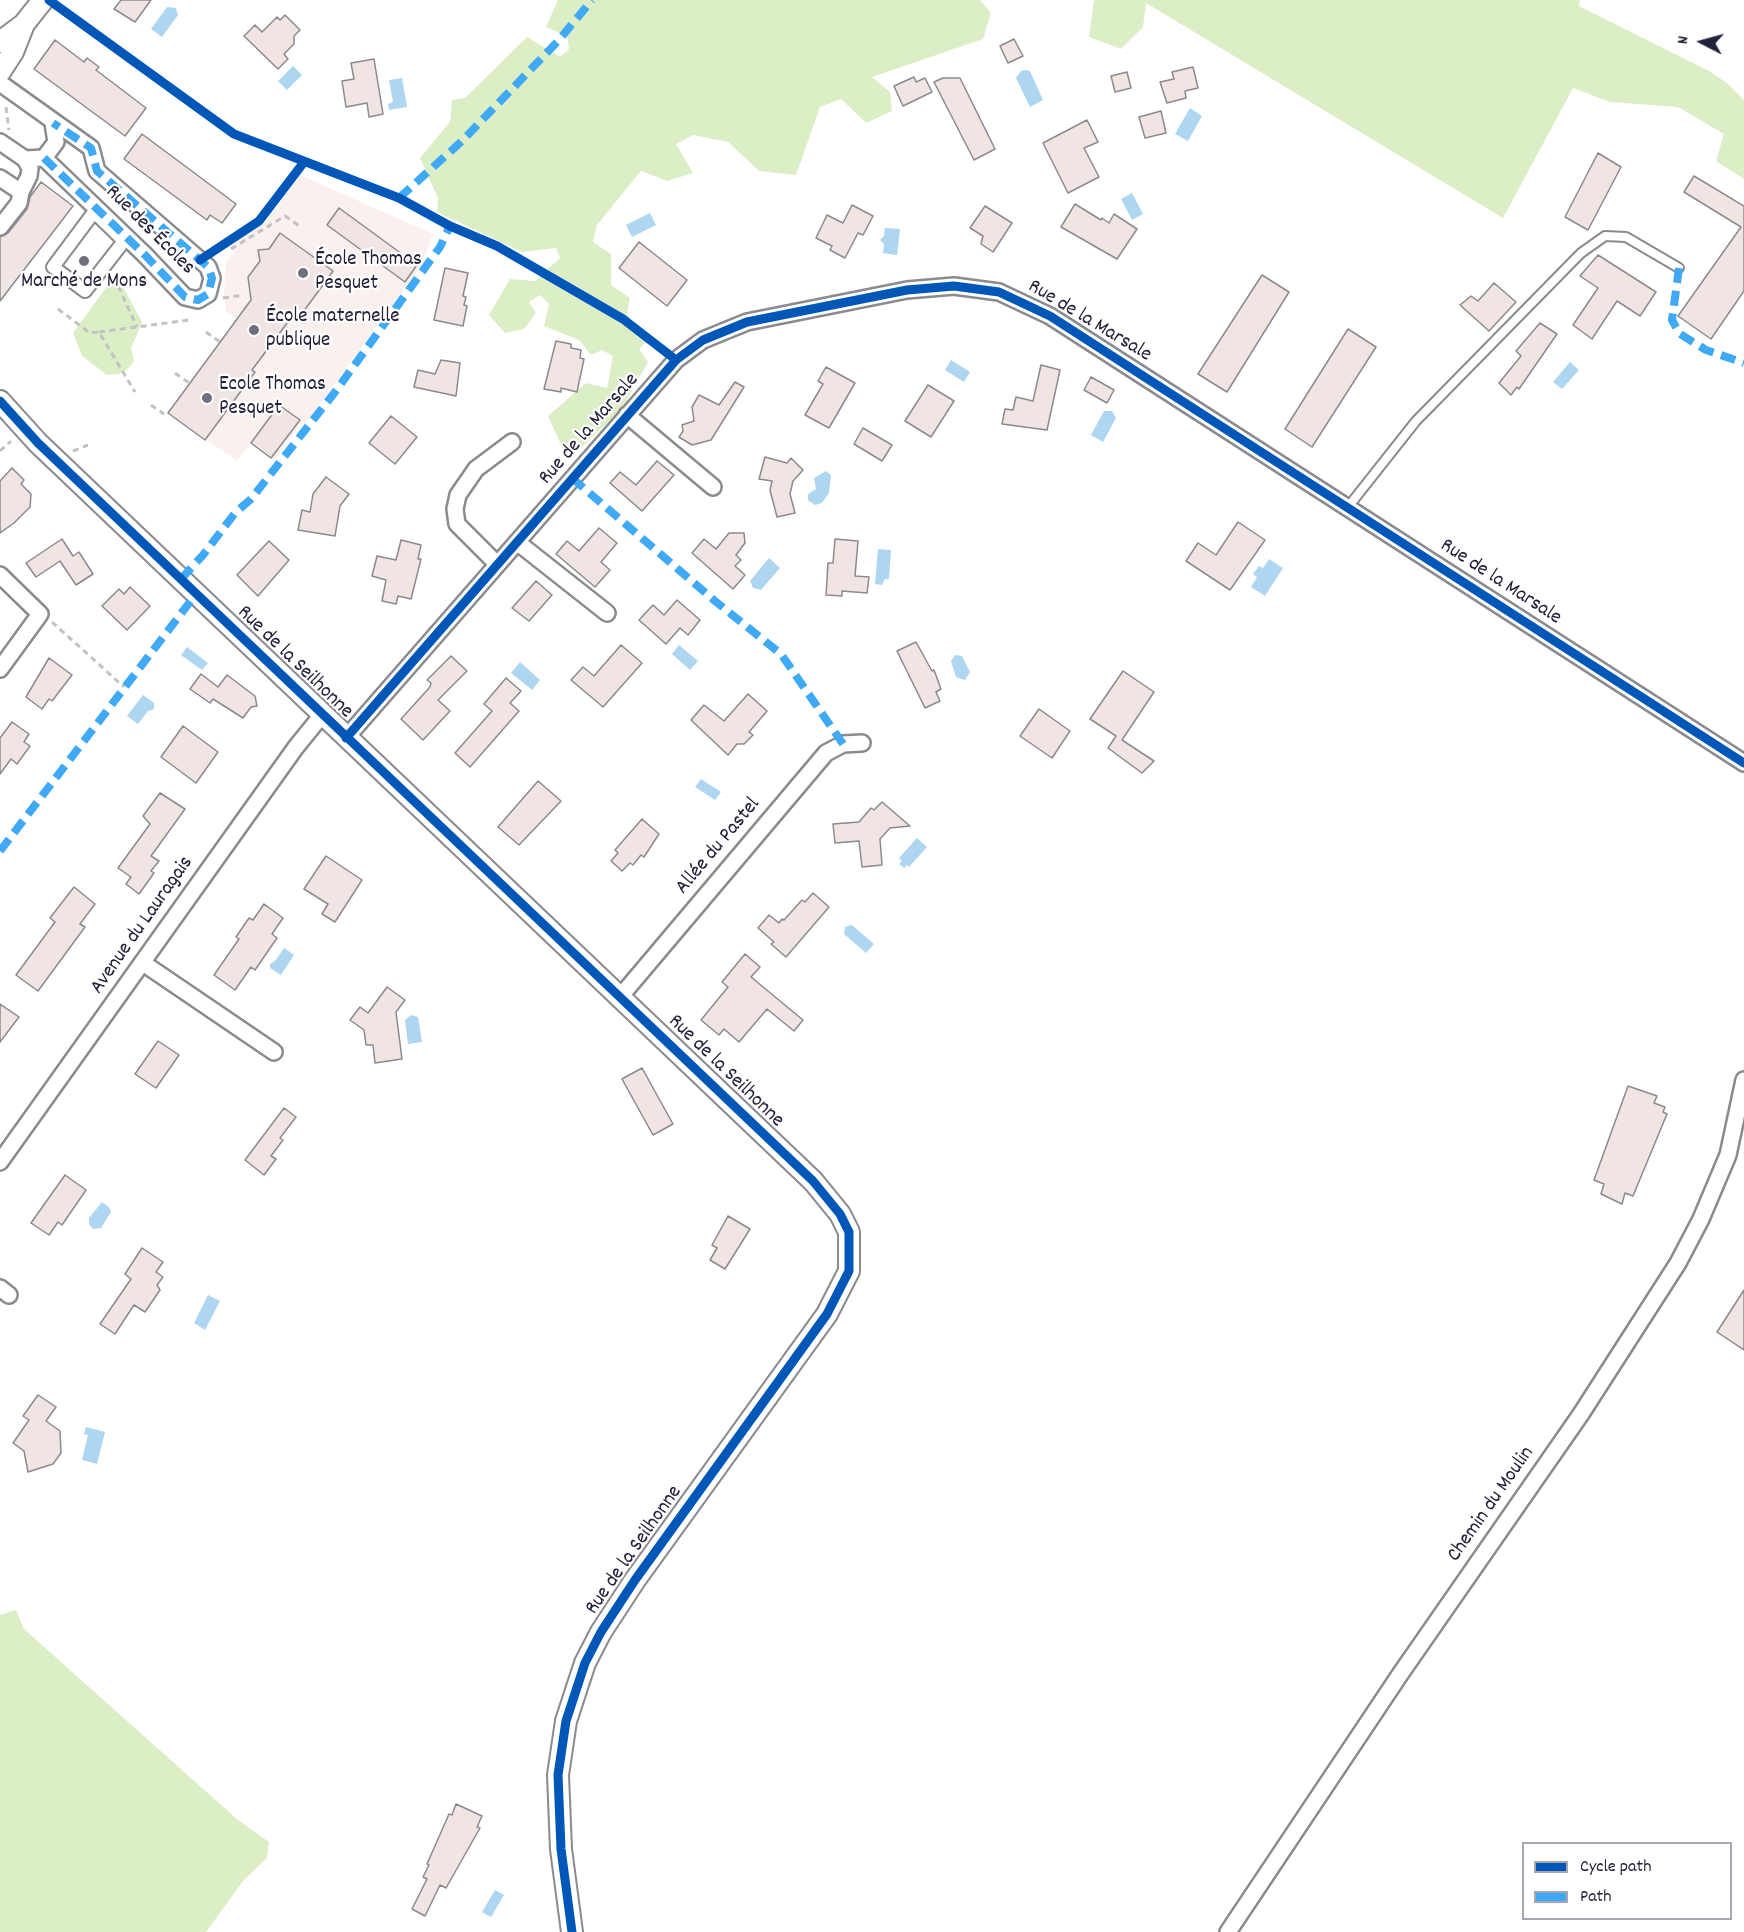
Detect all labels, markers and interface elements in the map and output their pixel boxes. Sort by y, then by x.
north arrow [1672,12,1732,72]
text: N [1672,35,1695,45]
street label: Rue des Écoles [99,181,199,281]
place label: École Thomas Pesquet [315,248,422,298]
marker: Marché de Mons [77,254,91,268]
marker: École Thomas Pesquet [296,266,310,280]
place label: Marché de Mons [21,270,147,296]
street label: Rue de la Marsale [1023,275,1155,369]
place label: École maternelle publique [266,305,400,355]
marker: École maternelle publique [247,323,261,337]
street label: Rue de la Marsale [535,369,645,491]
place label: Ecole Thomas Pesquet [219,373,326,423]
marker: Ecole Thomas Pesquet [200,391,214,405]
street label: Rue de la Marsale [1435,534,1565,632]
street label: Rue de la Seilhonne [231,601,357,725]
street label: Allée du Pastel [671,794,767,900]
street label: Avenue du Lauragais [86,852,200,1000]
street label: Rue de la Seilhonne [662,1010,788,1134]
street label: Chemin du Moulin [1443,1442,1541,1568]
street label: Rue de la Seilhonne [581,1482,689,1620]
legend [1522,1842,1732,1920]
text: Cycle path [1580,1855,1651,1880]
text: Path [1580,1885,1612,1910]

